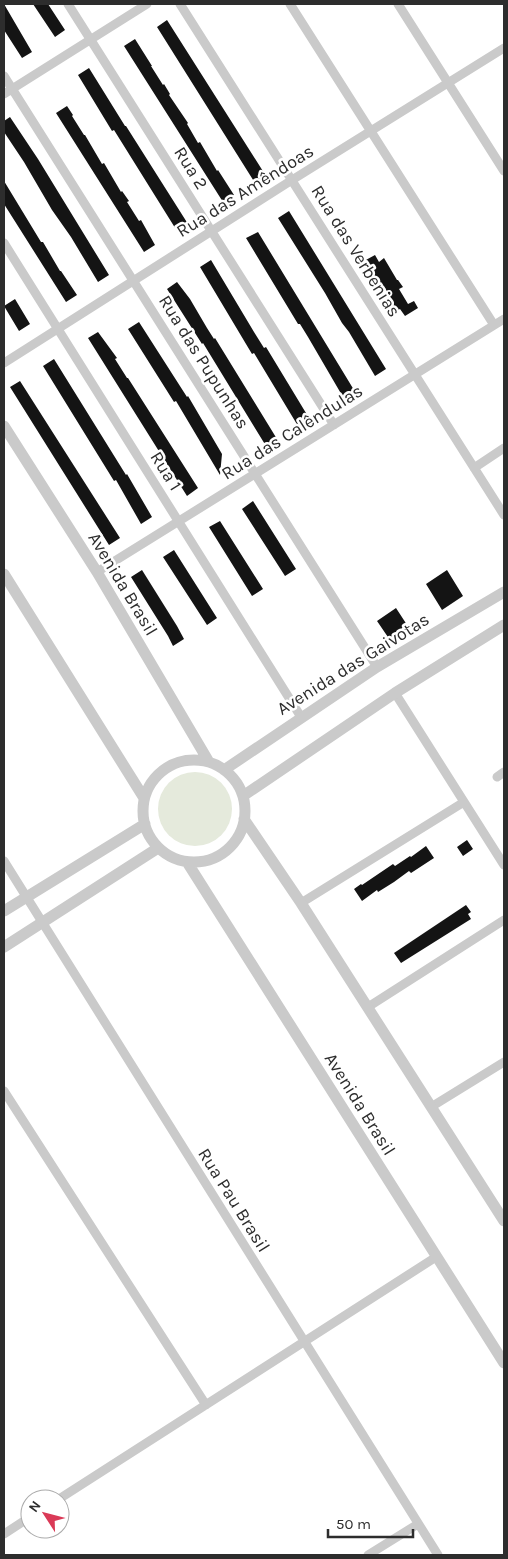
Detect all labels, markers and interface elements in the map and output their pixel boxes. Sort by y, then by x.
street label: Rua das Amêndoas [172,140,318,242]
street label: Rua 2 [169,142,213,194]
street label: Rua das Verbenias [307,181,405,321]
street label: Rua das Pupunhas [154,291,254,433]
street label: Rua das Calêndulas [217,380,367,484]
street label: Rua 1 [146,447,186,495]
street label: Avenida Brasil [83,528,163,640]
street label: Avenida das Gaivotas [273,608,433,720]
street label: Avenida Brasil [320,1049,400,1159]
street label: Rua Pau Brasil [193,1144,275,1256]
north arrow [20,1489,70,1539]
text: N [25,1498,45,1516]
scale bar [328,1506,413,1538]
text: 50 m [336,1515,371,1533]

